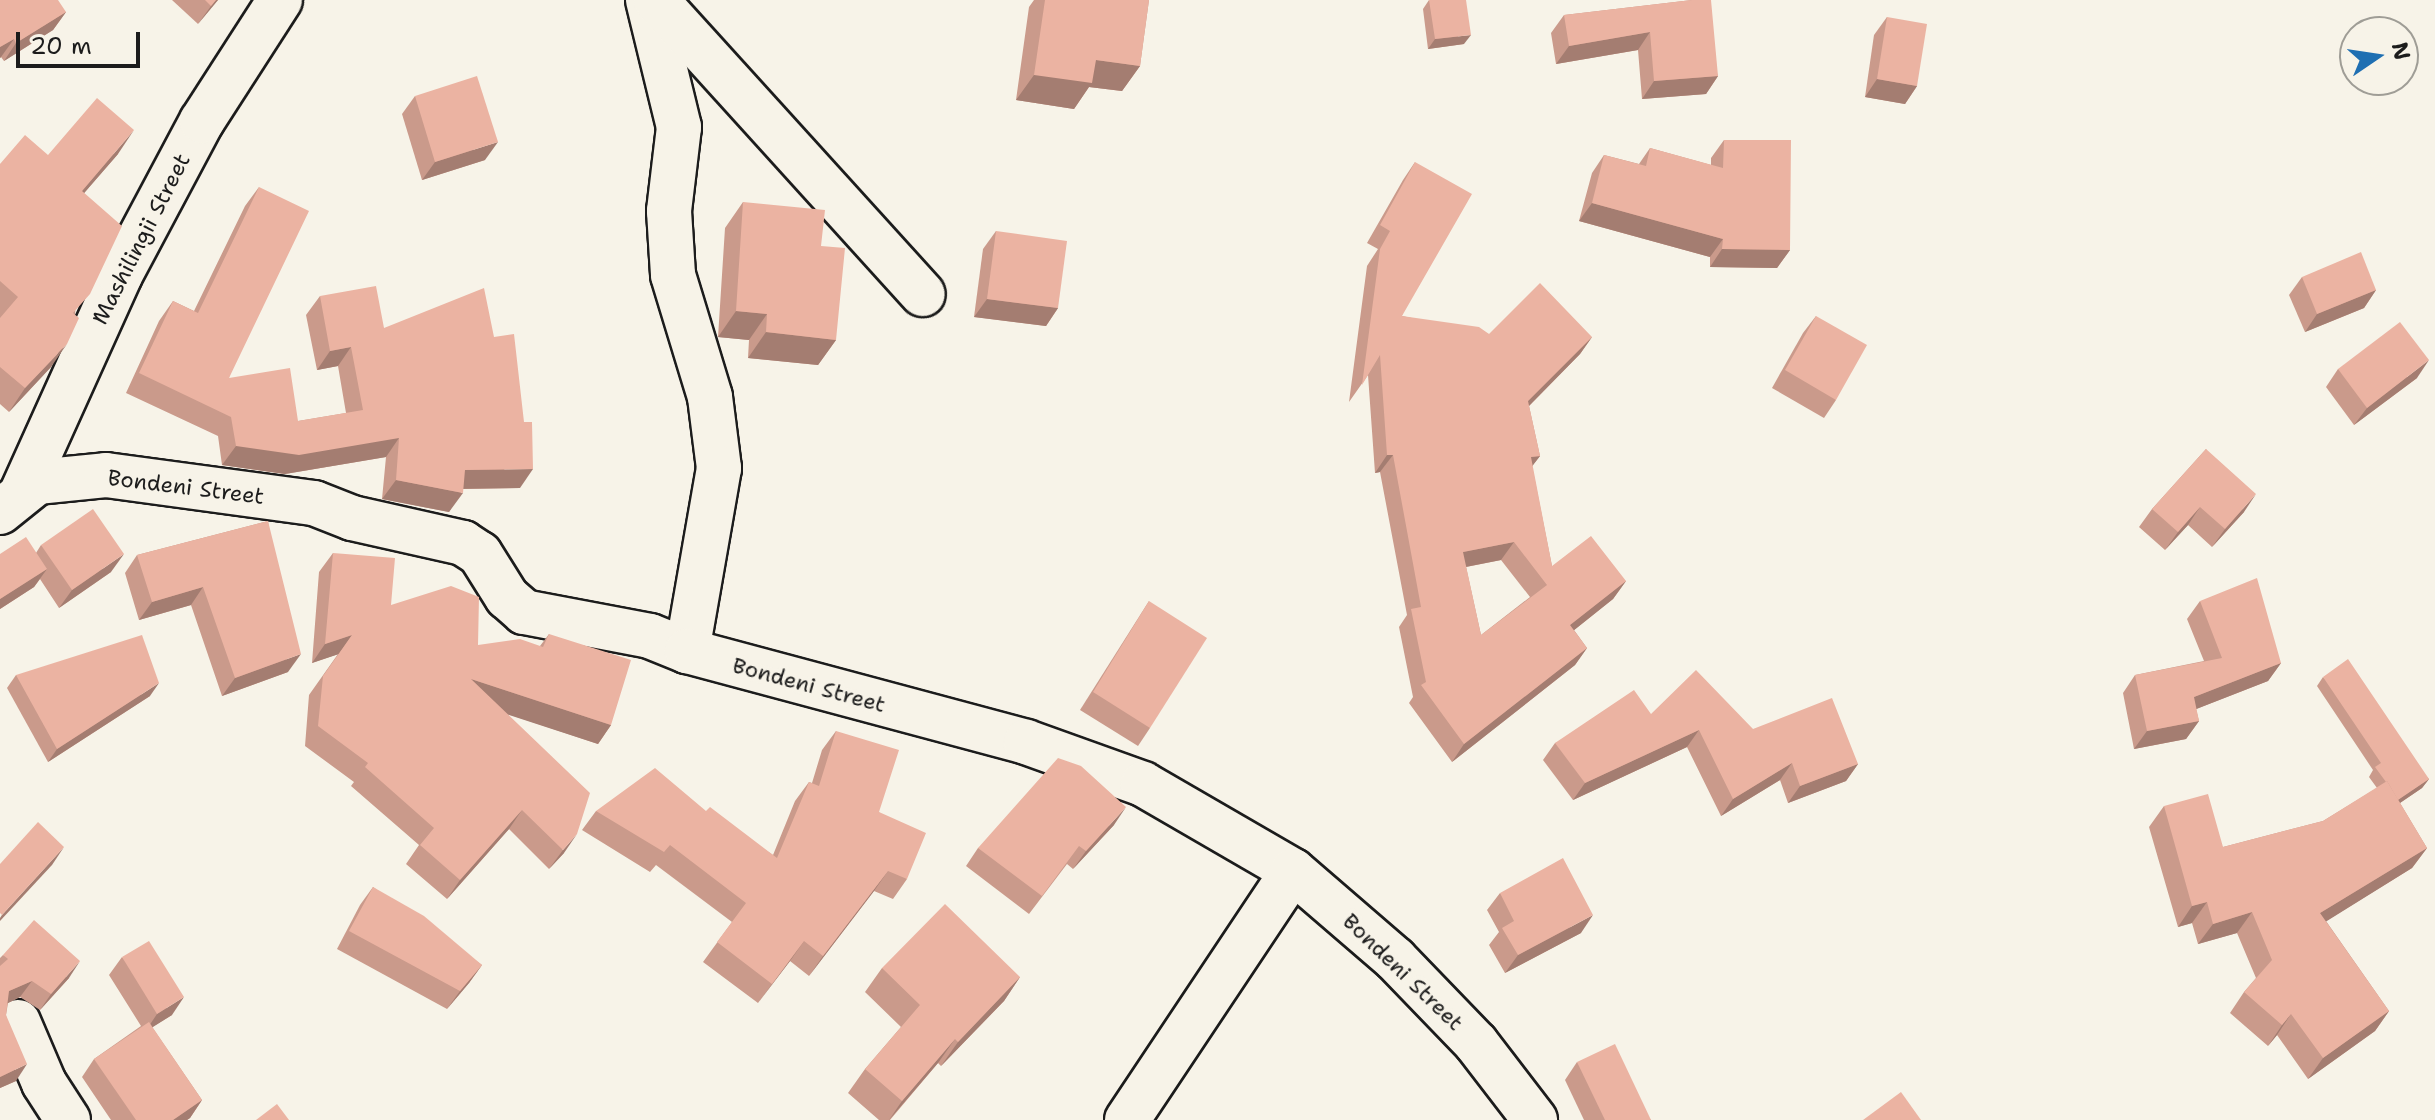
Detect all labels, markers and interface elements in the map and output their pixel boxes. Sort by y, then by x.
scale bar [20,16,144,66]
north arrow [2339,16,2419,96]
text: 20 m [30,30,92,62]
text: N [2385,39,2417,63]
street label: Mashilingii Street [86,149,196,329]
street label: Bondeni Street [106,464,266,510]
street label: Bondeni Street [730,652,888,718]
street label: Bondeni Street [1337,908,1469,1036]

